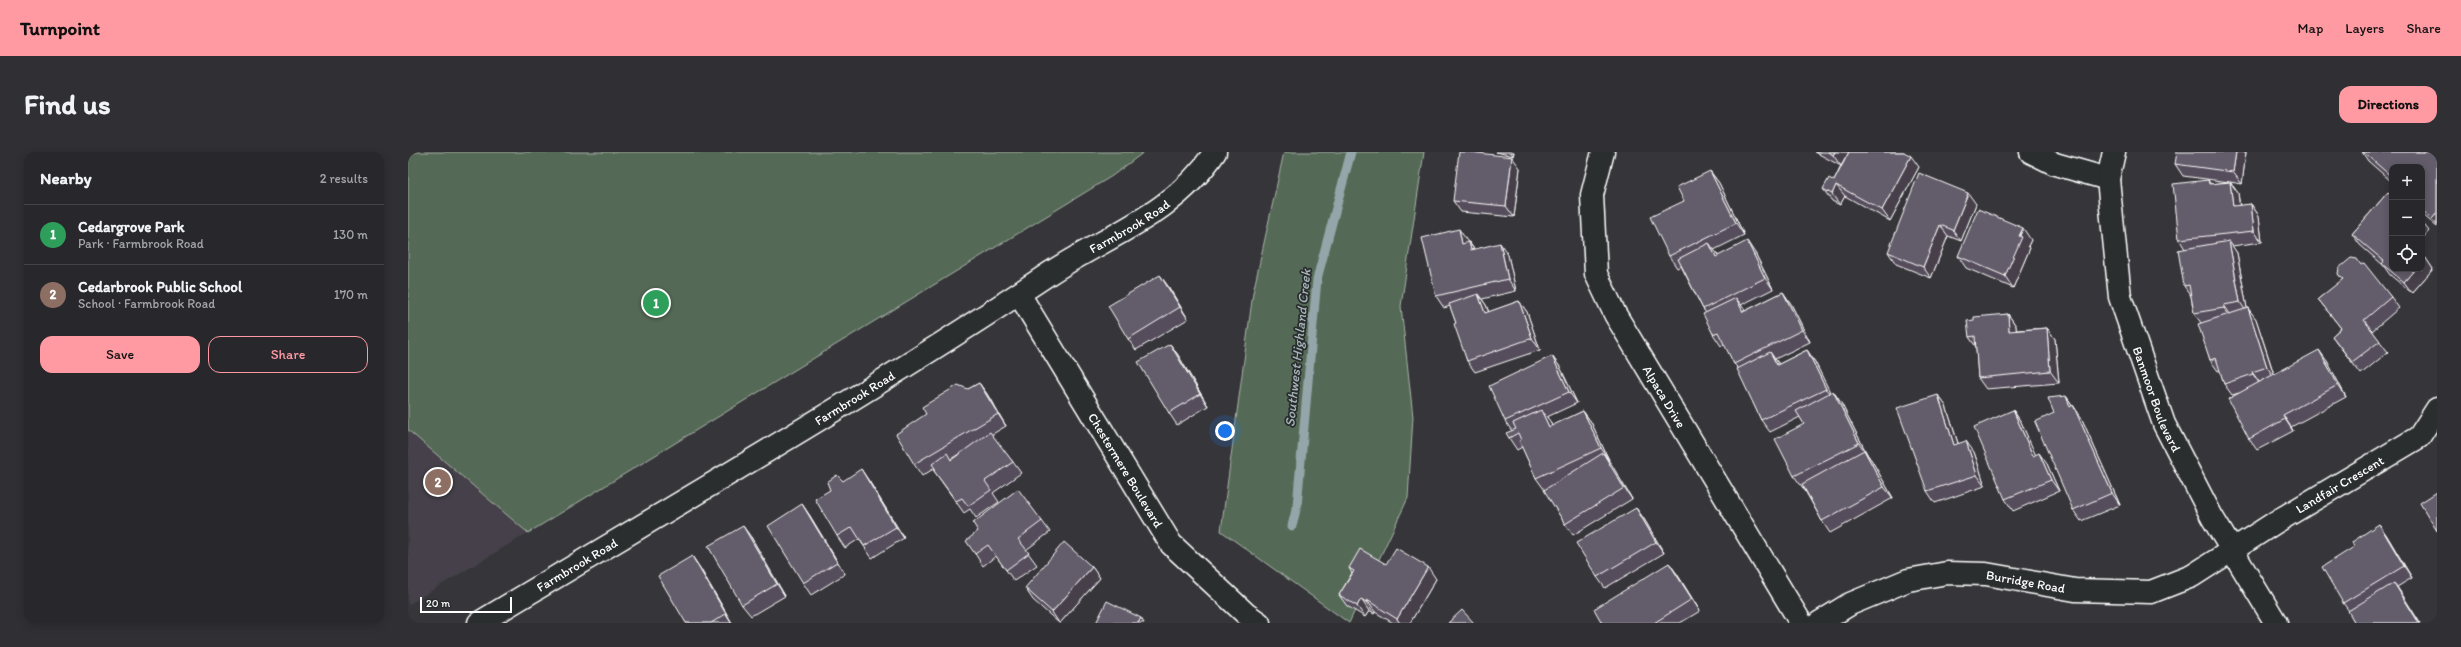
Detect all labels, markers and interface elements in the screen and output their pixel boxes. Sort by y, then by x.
text: Turnpoint [20,17,100,40]
text: Map [2298,20,2323,37]
text: Layers [2345,20,2384,37]
text: Share [2406,20,2441,37]
button: Directions [2339,86,2437,123]
text: Find us [24,87,111,121]
map controls [2389,164,2425,272]
button: + [2389,164,2425,200]
text: Nearby [40,168,92,188]
text: 2 results [320,171,368,186]
street label: Farmbrook Road [1086,196,1172,256]
button: − [2389,200,2425,236]
text: Cedargrove Park [78,218,185,236]
text: 1 [50,227,56,242]
text: 130 m [333,227,368,242]
text: Park · Farmbrook Road [78,236,204,251]
button: locate [2389,236,2425,272]
water label: Southwest Highland Creek [1281,267,1315,428]
text: Cedarbrook Public School [78,278,242,296]
text: 2 [50,287,56,302]
text: 170 m [334,287,368,302]
pin: 1 [643,288,669,318]
text: School · Farmbrook Road [78,296,215,311]
button: Save [40,336,200,373]
button: Share [208,336,368,373]
street label: Banmoor Boulevard [2130,345,2184,454]
street label: Alpaca Drive [1640,363,1689,430]
street label: Farmbrook Road [812,367,897,428]
street label: Chestermere Boulevard [1085,410,1167,530]
your location [1215,421,1235,441]
street label: Landfair Crescent [2293,452,2386,516]
pin: 2 [425,467,451,497]
street label: Farmbrook Road [534,535,620,594]
street label: Burridge Road [1985,567,2066,596]
scale bar [420,595,512,614]
text: 20 m [426,597,450,610]

